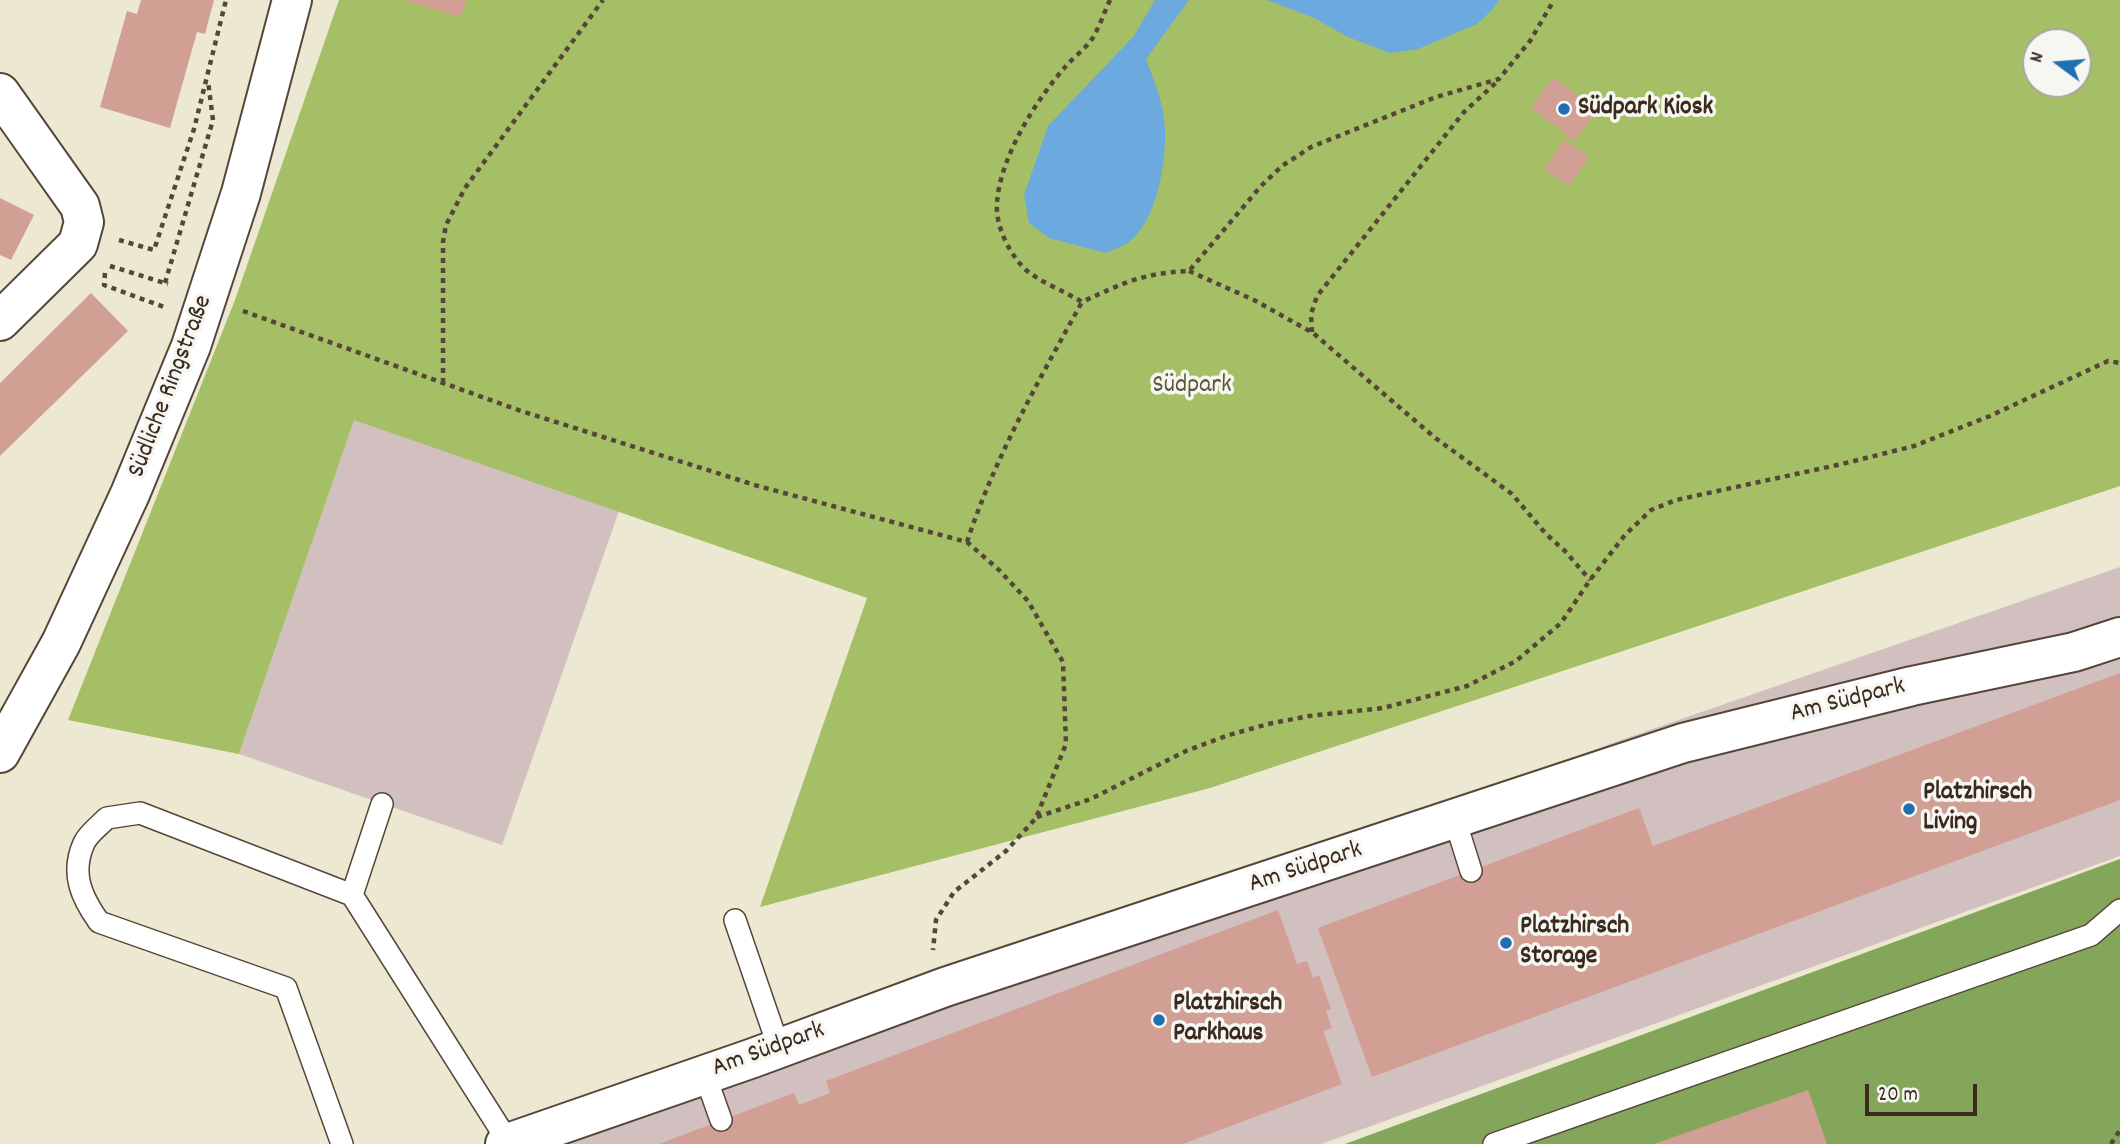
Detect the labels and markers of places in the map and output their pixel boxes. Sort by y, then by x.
place label: Südpark Kiosk [1578,93,1713,125]
marker: Südpark Kiosk [1556,101,1572,117]
place label: Platzhirsch Living [1923,778,2032,840]
marker: Platzhirsch Living [1901,801,1917,817]
place label: Platzhirsch Storage [1520,912,1629,974]
marker: Platzhirsch Storage [1498,935,1514,951]
place label: Platzhirsch Parkhaus [1173,989,1282,1050]
marker: Platzhirsch Parkhaus [1151,1012,1167,1028]

